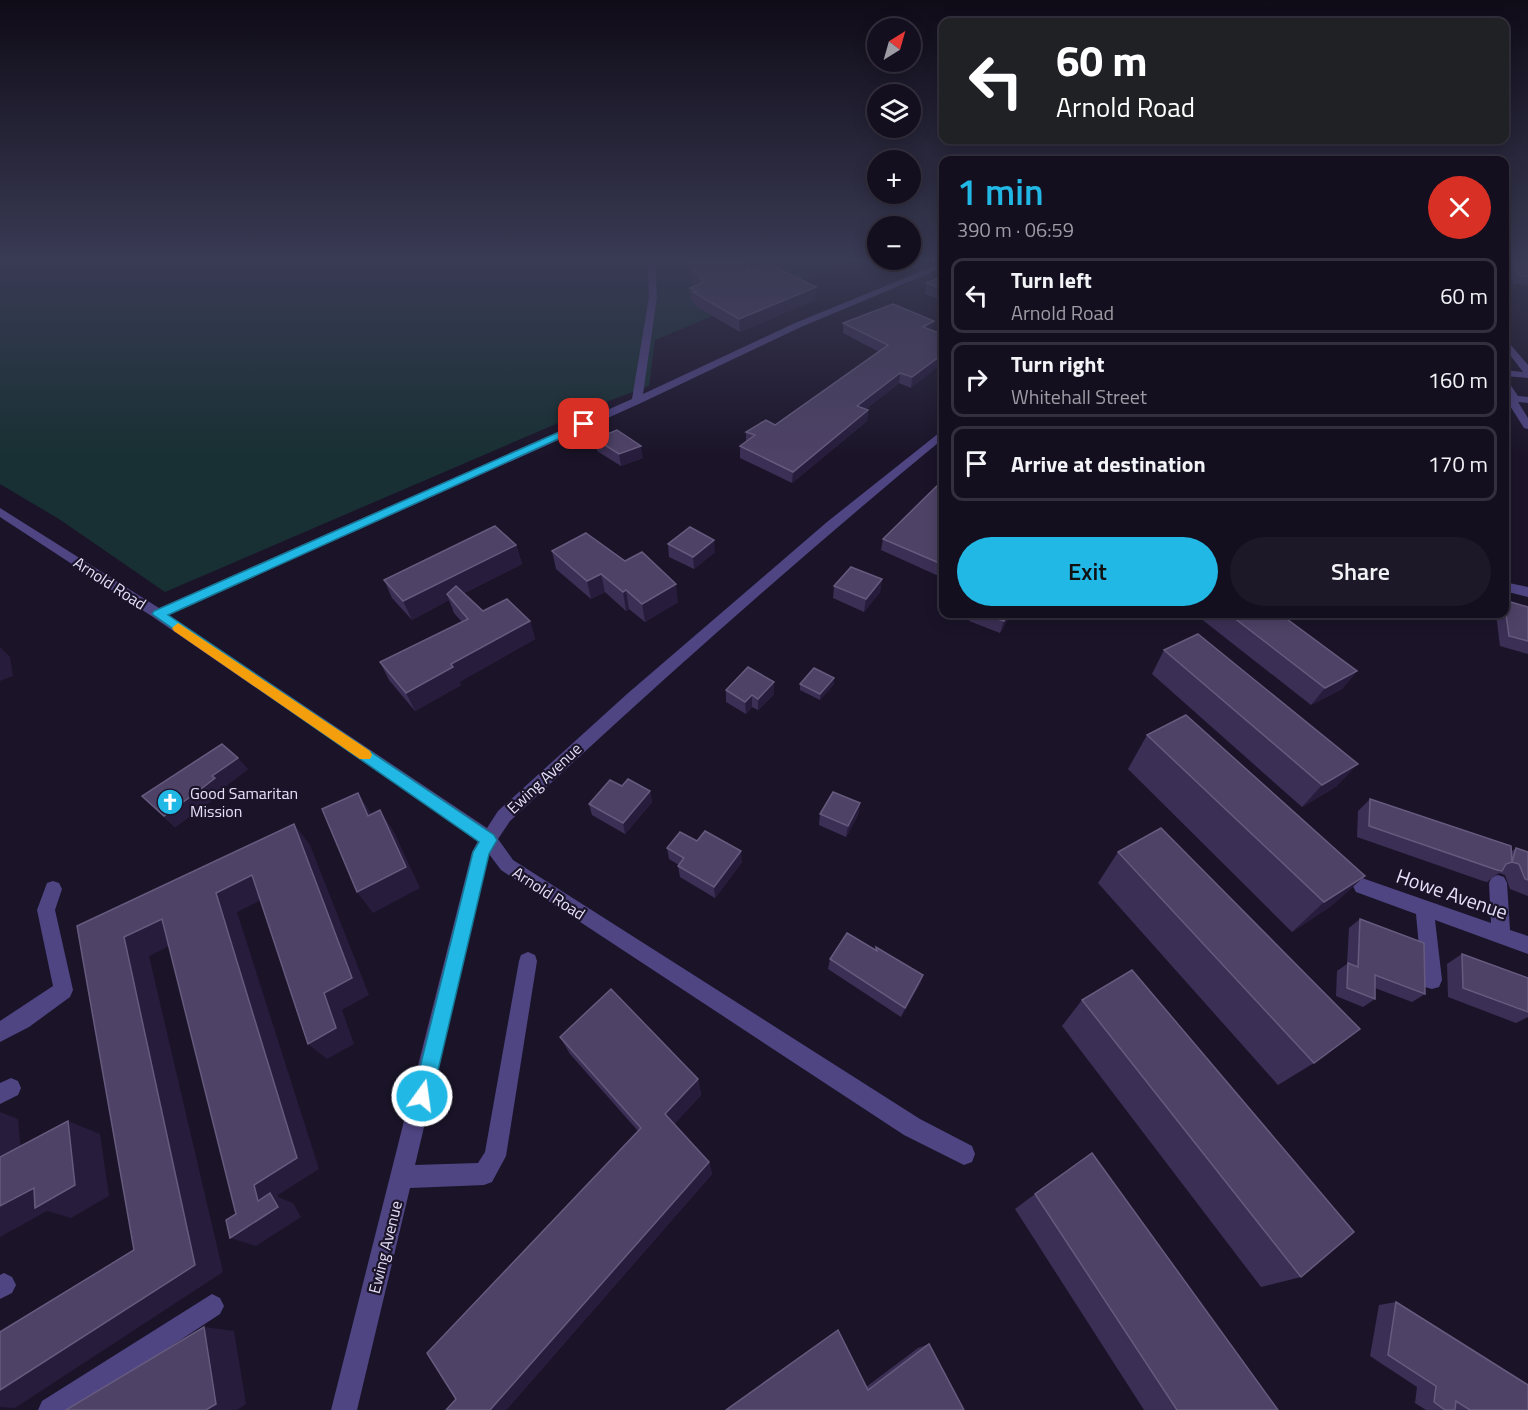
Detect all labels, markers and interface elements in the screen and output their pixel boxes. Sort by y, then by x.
north arrow [867,18,921,72]
map controls [867,18,921,270]
text: 60 m [1056,28,1148,92]
icon: left [957,42,1035,120]
button: layers [867,84,921,138]
text: Arnold Road [1056,86,1195,127]
button: + [867,150,921,204]
text: 1 min [957,164,1044,219]
button: close [1428,176,1491,239]
text: 390 m · 06:59 [957,214,1074,245]
button: − [867,216,921,270]
text: Turn left [1011,263,1092,297]
icon: left [960,279,993,312]
text: 60 m [1440,279,1488,313]
text: Arnold Road [1011,297,1114,328]
text: Turn right [1011,347,1105,381]
icon: right [960,363,993,396]
text: 160 m [1428,363,1488,397]
text: Whitehall Street [1011,381,1147,412]
pin [558,398,609,449]
icon: arrive [567,407,600,440]
icon: arrive [960,447,993,480]
text: Arrive at destination [1011,447,1206,481]
text: 170 m [1428,447,1488,481]
button: Exit [957,537,1218,606]
button: Share [1230,537,1491,606]
street label: Arnold Road [69,550,151,616]
street label: Ewing Avenue [501,737,587,819]
place label: Good Samaritan Mission [190,781,298,823]
church icon: Good Samaritan Mission [155,787,185,817]
street label: Arnold Road [508,860,590,926]
street label: Howe Avenue [1392,860,1512,927]
position arrow [390,1064,454,1128]
street label: Ewing Avenue [362,1198,408,1296]

